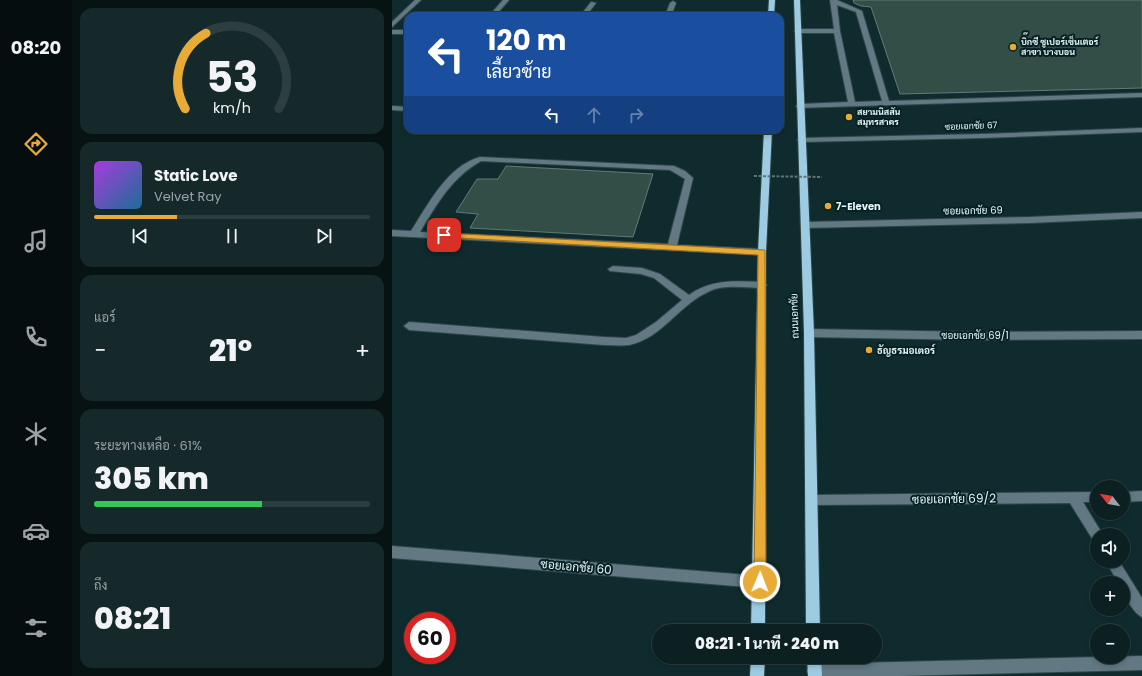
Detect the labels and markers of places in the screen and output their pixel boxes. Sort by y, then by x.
place label: บิ๊กซี ซูเปอร์เซ็นเตอร์ สาขา บางบอน [1021,32,1099,58]
marker: บิ๊กซี ซูเปอร์เซ็นเตอร์ สาขา บางบอน [1008,42,1018,52]
place label: สยามนิสสัน สมุทรสาคร [857,106,901,128]
marker: สยามนิสสัน สมุทรสาคร [844,112,854,122]
place label: 7-Eleven [836,199,881,214]
marker: 7-Eleven [823,201,833,211]
pin [427,218,461,252]
place label: ธัญธรมอเตอร์ [877,343,936,358]
marker: ธัญธรมอเตอร์ [864,345,874,355]

